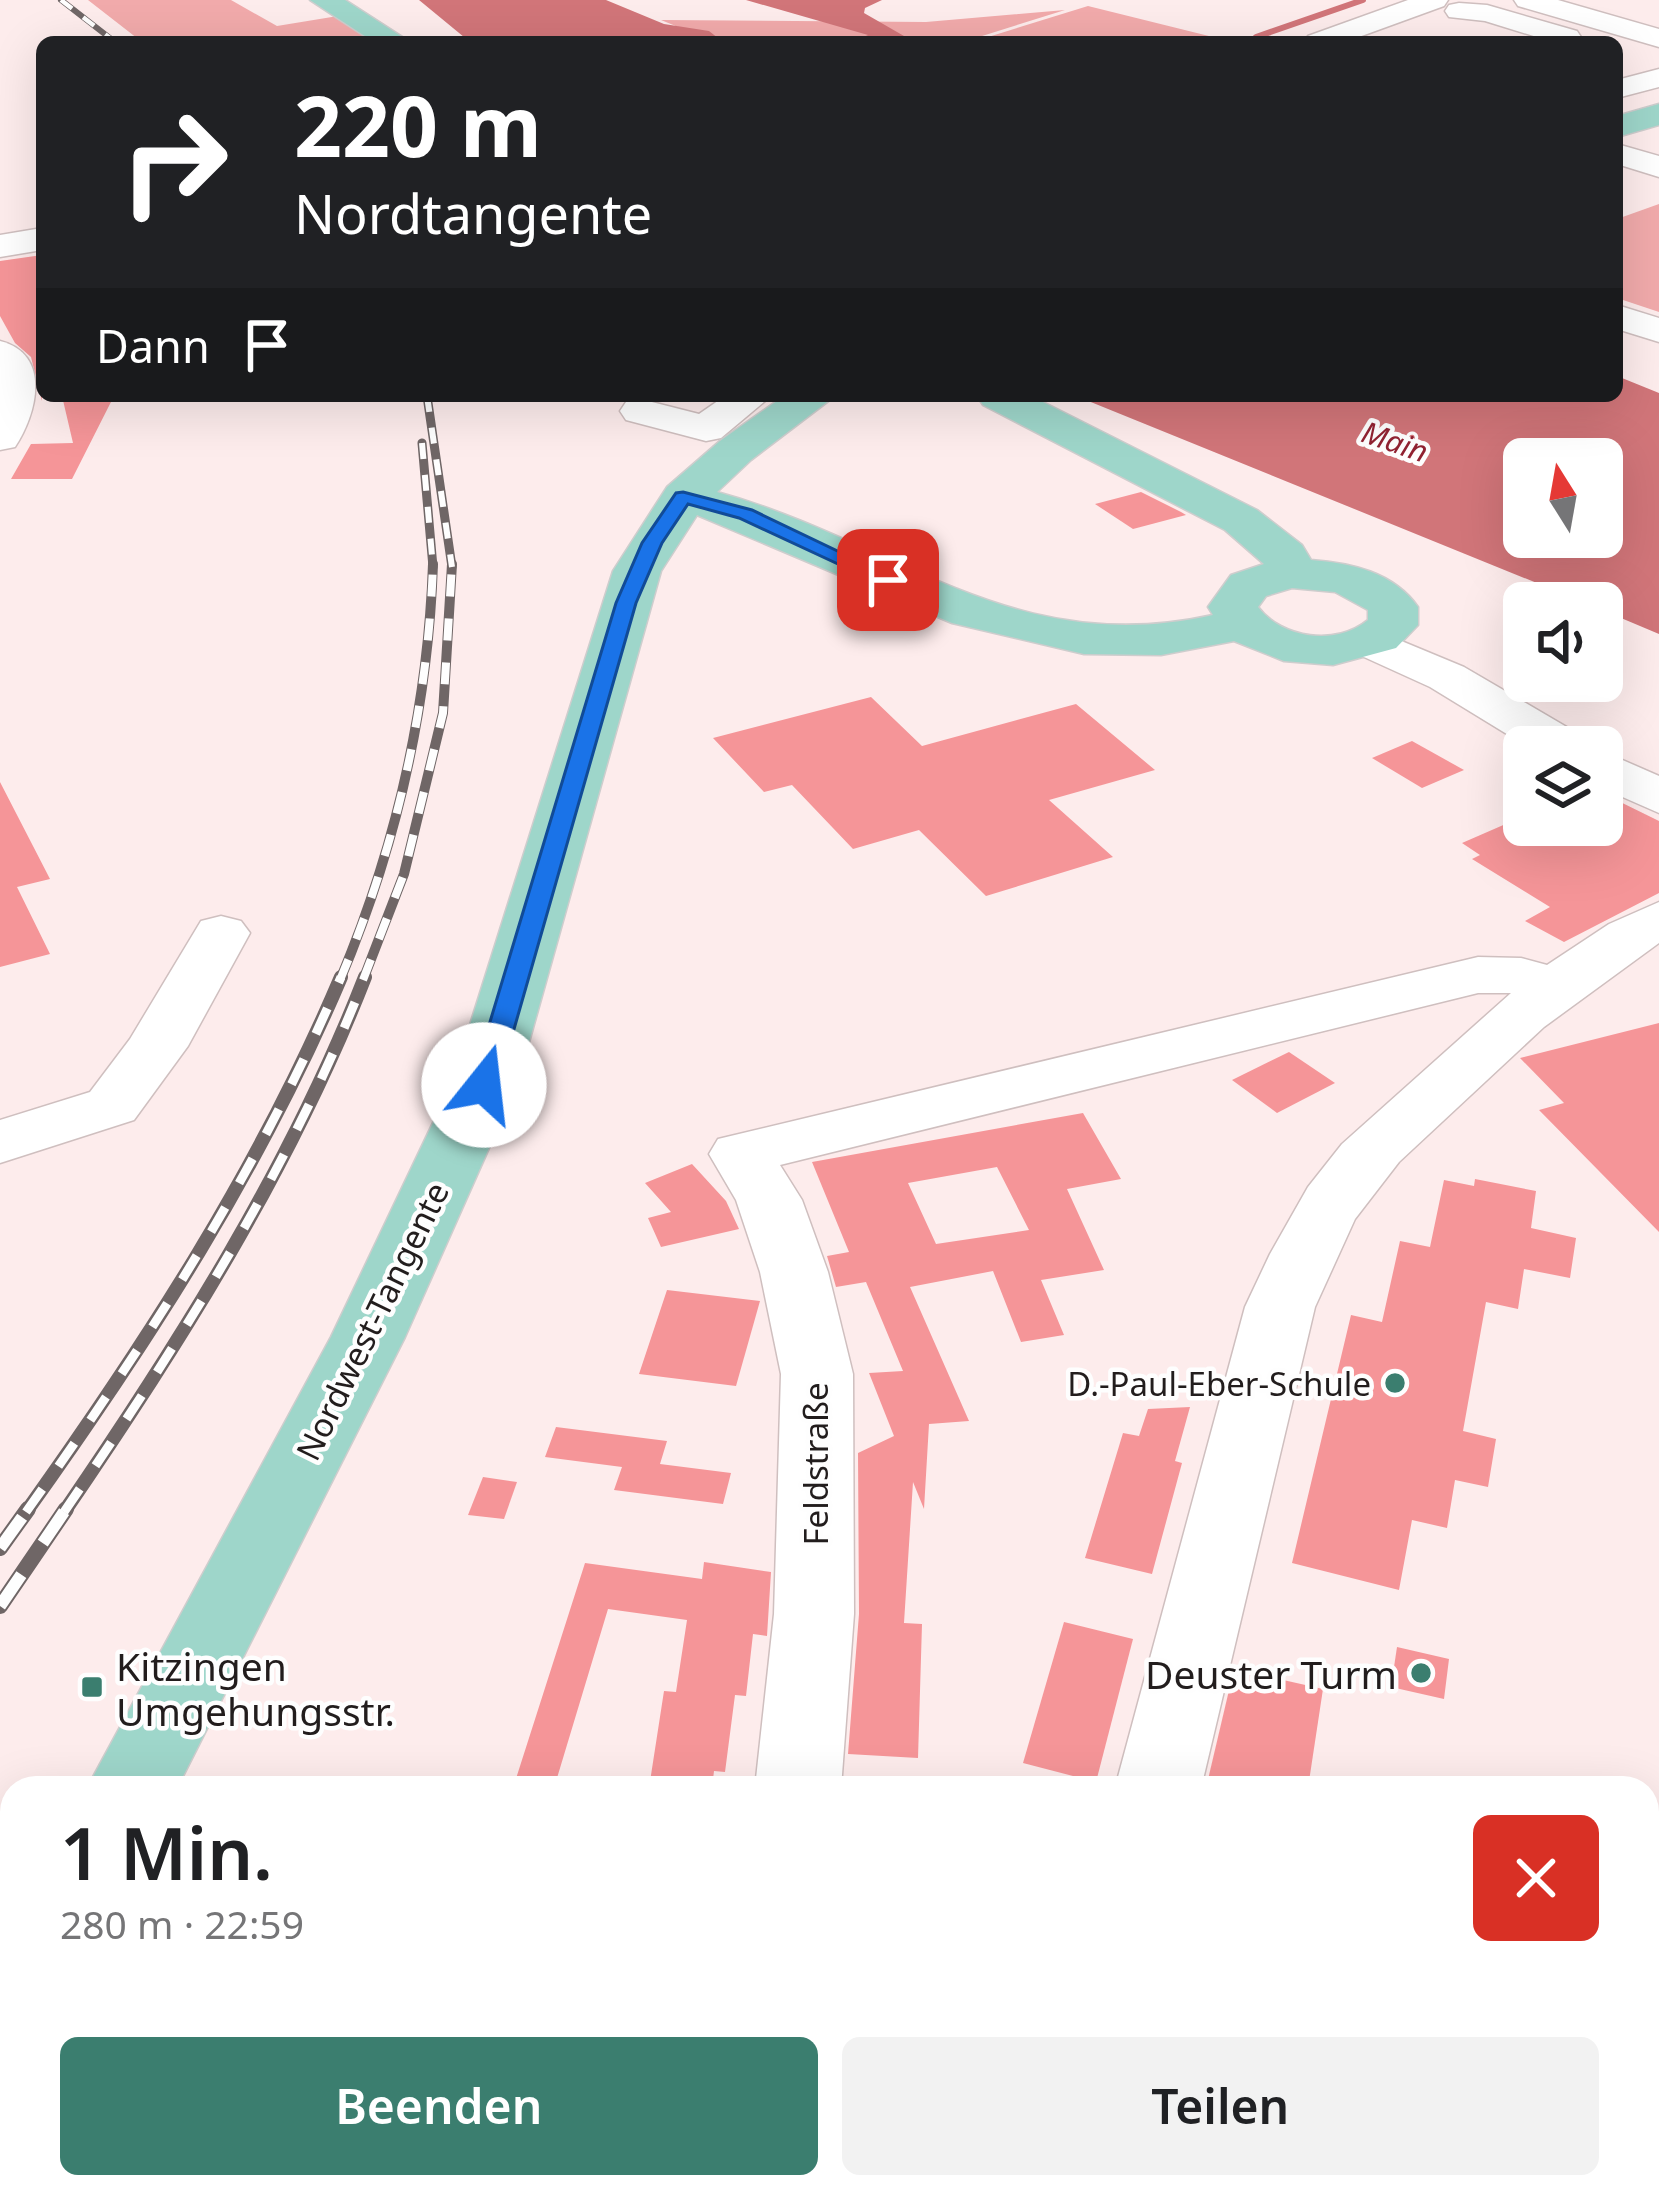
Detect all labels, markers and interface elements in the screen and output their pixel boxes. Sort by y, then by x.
text: 220 m [294,67,542,182]
icon: right [96,84,252,240]
text: Nordtangente [294,176,652,250]
icon: arrive [234,312,300,378]
text: Dann [96,315,210,376]
water label: Main [1356,411,1434,471]
north arrow [1503,438,1623,558]
map controls [1503,438,1623,846]
pin [837,529,939,631]
icon: arrive [855,547,921,613]
button: sound [1503,582,1623,702]
button: layers [1503,726,1623,846]
position arrow [421,1022,547,1148]
street label: Nordwest-Tangente [285,1174,459,1468]
place label: D.-Paul-Eber-Schule [1067,1361,1371,1406]
marker: D.-Paul-Eber-Schule [1382,1370,1408,1396]
street label: Feldstraße [793,1382,838,1546]
place label: Kitzingen Umgehungsstr. [116,1639,395,1737]
place label: Deuster Turm [1145,1647,1397,1700]
marker: Deuster Turm [1408,1660,1434,1686]
marker: Kitzingen Umgehungsstr. [79,1674,105,1700]
text: 1 Min. [60,1803,273,1901]
button: close [1473,1815,1599,1941]
text: 280 m · 22:59 [60,1897,304,1950]
button: Beenden [60,2037,818,2175]
button: Teilen [842,2037,1599,2175]

